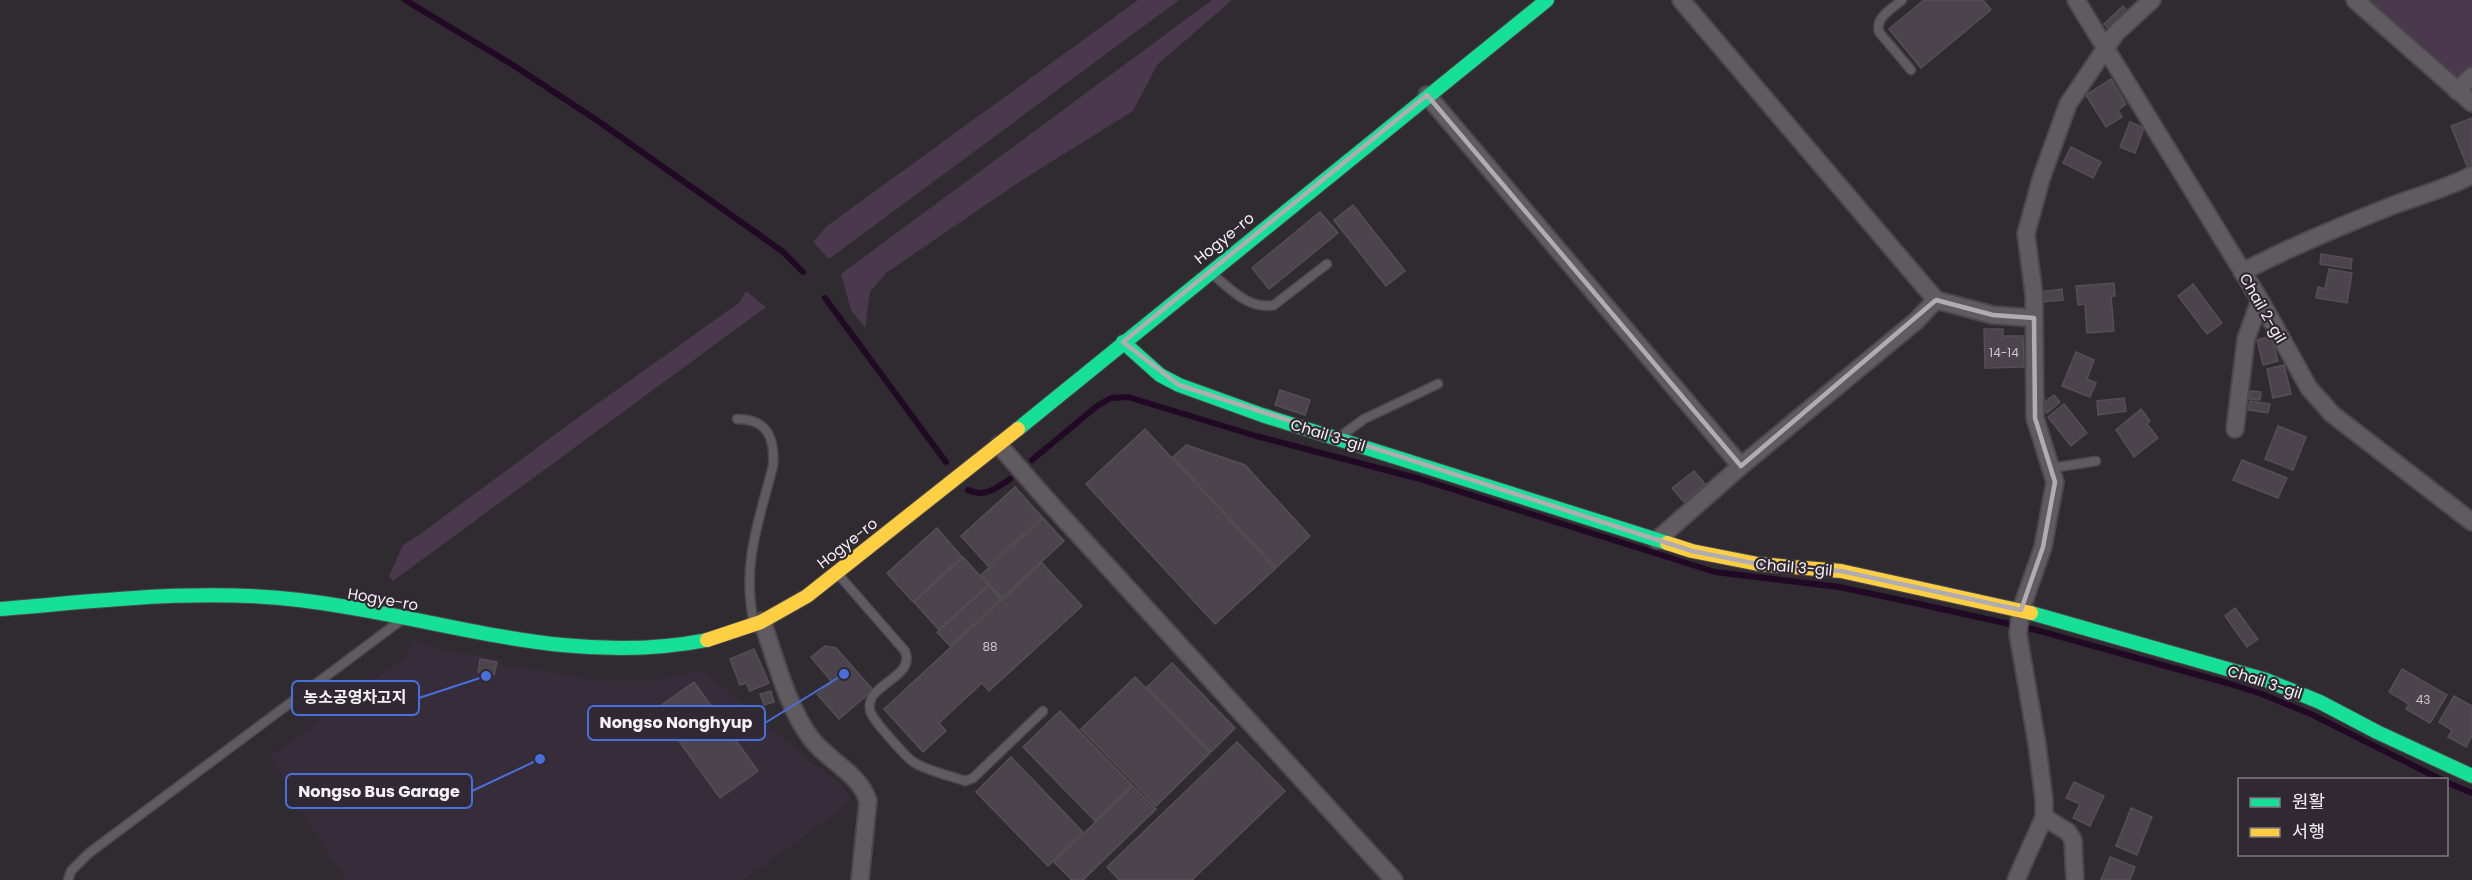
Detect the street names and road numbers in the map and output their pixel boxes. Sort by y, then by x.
street label: Hogye-ro [1190,207,1258,269]
street label: Chail 2-gil [2235,269,2291,347]
street label: Chail 3-gil [1288,414,1368,456]
street label: Hogye-ro [812,513,882,573]
street label: Chail 3-gil [1755,553,1833,581]
street label: Hogye-ro [346,582,420,616]
street label: Chail 3-gil [2225,660,2305,704]

